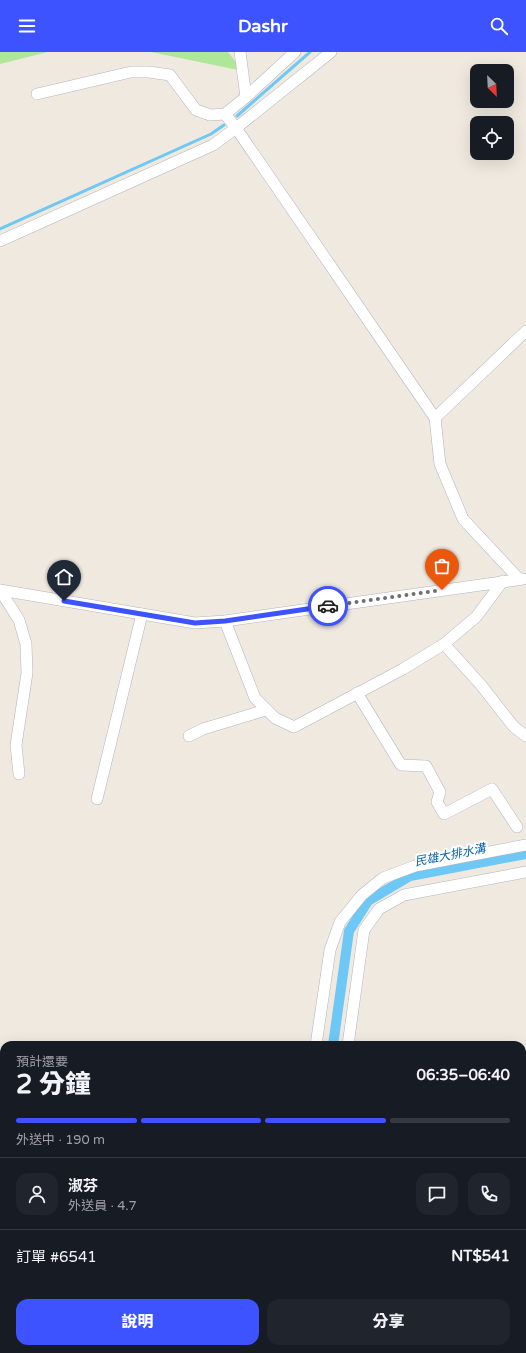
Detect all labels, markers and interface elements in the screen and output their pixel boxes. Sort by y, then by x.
icon: menu [16,15,38,37]
text: Dashr [238,15,288,37]
icon: search [488,15,510,37]
north arrow [470,64,514,108]
map controls [470,64,514,160]
button: locate [470,116,514,160]
pin [425,549,459,590]
icon: bag [431,555,453,577]
pin [47,560,81,601]
icon: home [53,566,75,588]
courier [308,586,348,626]
icon: car [317,595,339,617]
water label: 民雄大排水溝 [413,841,489,869]
text: 預計還要 [16,1054,68,1070]
text: 06:35–06:40 [417,1066,510,1084]
text: 2 分鐘 [16,1069,91,1100]
text: 外送中 · 190 m [16,1132,105,1148]
button: person [16,1173,58,1215]
button: chat [416,1173,458,1215]
button: phone [468,1173,510,1215]
text: 淑芬 [68,1177,98,1195]
text: 外送員 · 4.7 [68,1198,137,1214]
text: NT$541 [451,1247,510,1265]
text: 訂單 #6541 [16,1248,97,1266]
button: 說明 [16,1299,259,1345]
button: 分享 [267,1299,510,1345]

